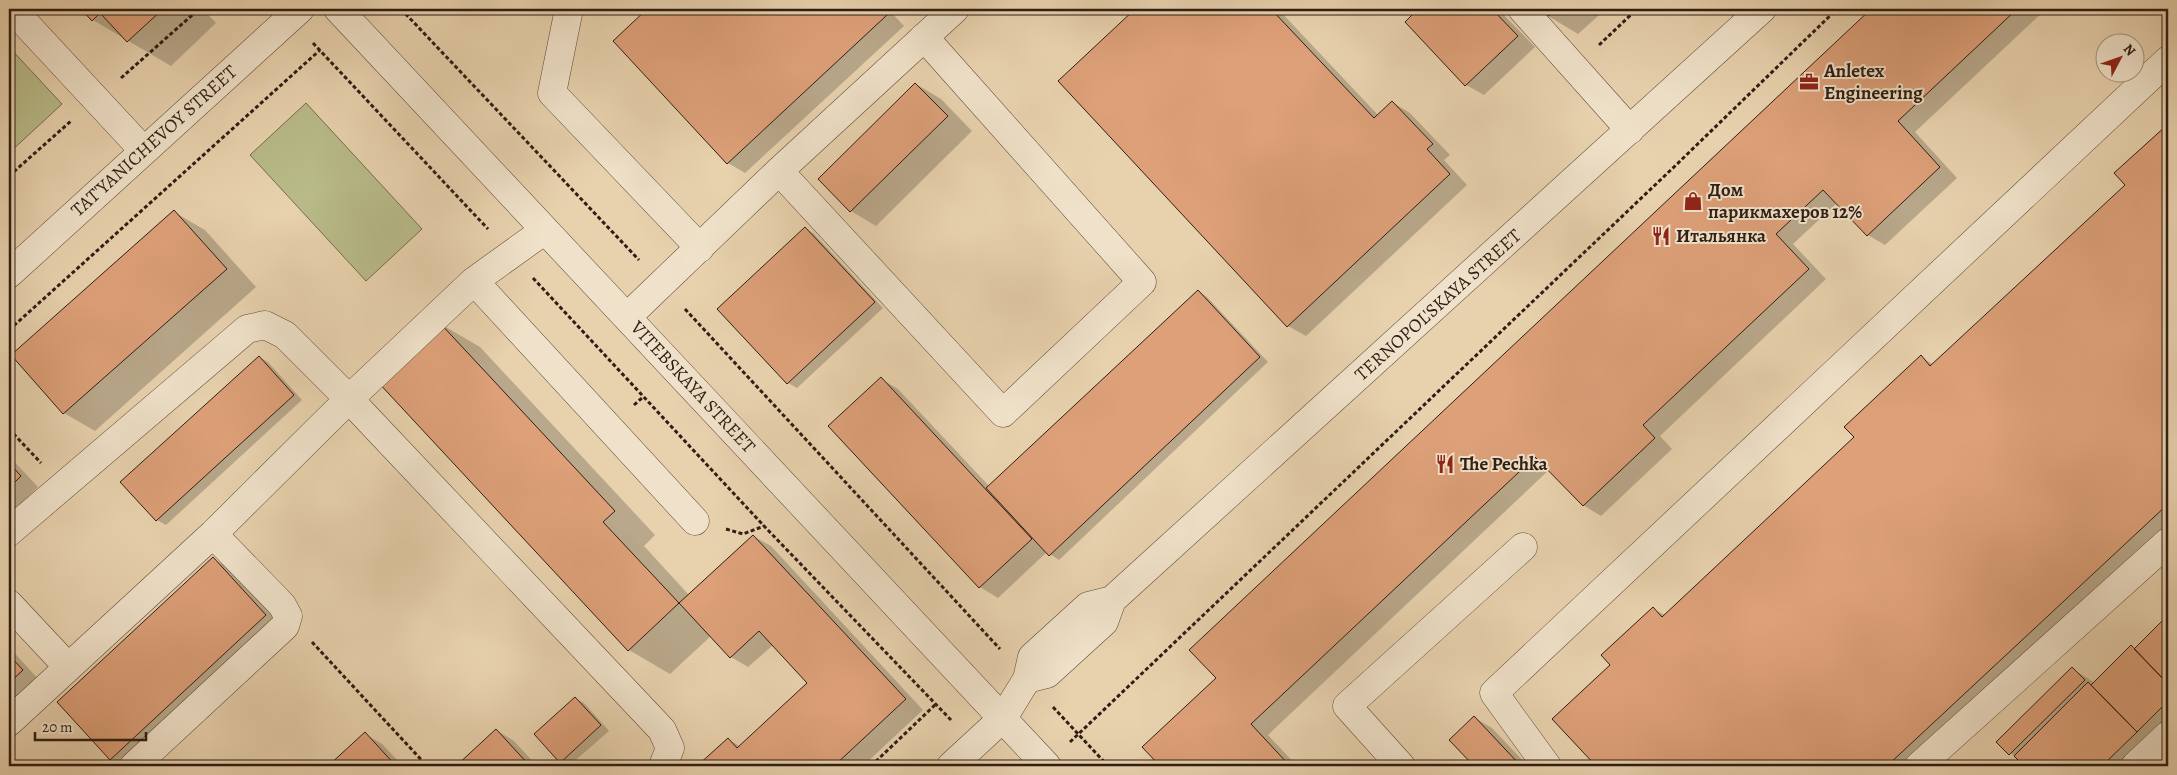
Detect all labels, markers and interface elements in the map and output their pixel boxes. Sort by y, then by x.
north arrow [2094,32,2144,82]
text: N [2119,40,2140,60]
place label: Anletex Engineering [1823,58,1923,106]
street label: TAT'YANICHEVOY STREET [65,59,243,223]
office icon: Anletex Engineering [1798,71,1820,93]
place label: Дом парикмахеров 12% [1708,177,1862,225]
shop icon: Дом парикмахеров 12% [1682,190,1704,212]
street label: TERNOPOL'SKAYA STREET [1349,223,1527,387]
place label: Итальянка [1676,223,1767,249]
restaurant icon: Итальянка [1650,225,1672,247]
street label: VITEBSKAYA STREET [624,314,762,459]
place label: The Pechka [1460,451,1549,477]
restaurant icon: The Pechka [1434,453,1456,475]
scale bar [35,710,146,742]
text: 20 m [42,717,73,737]

